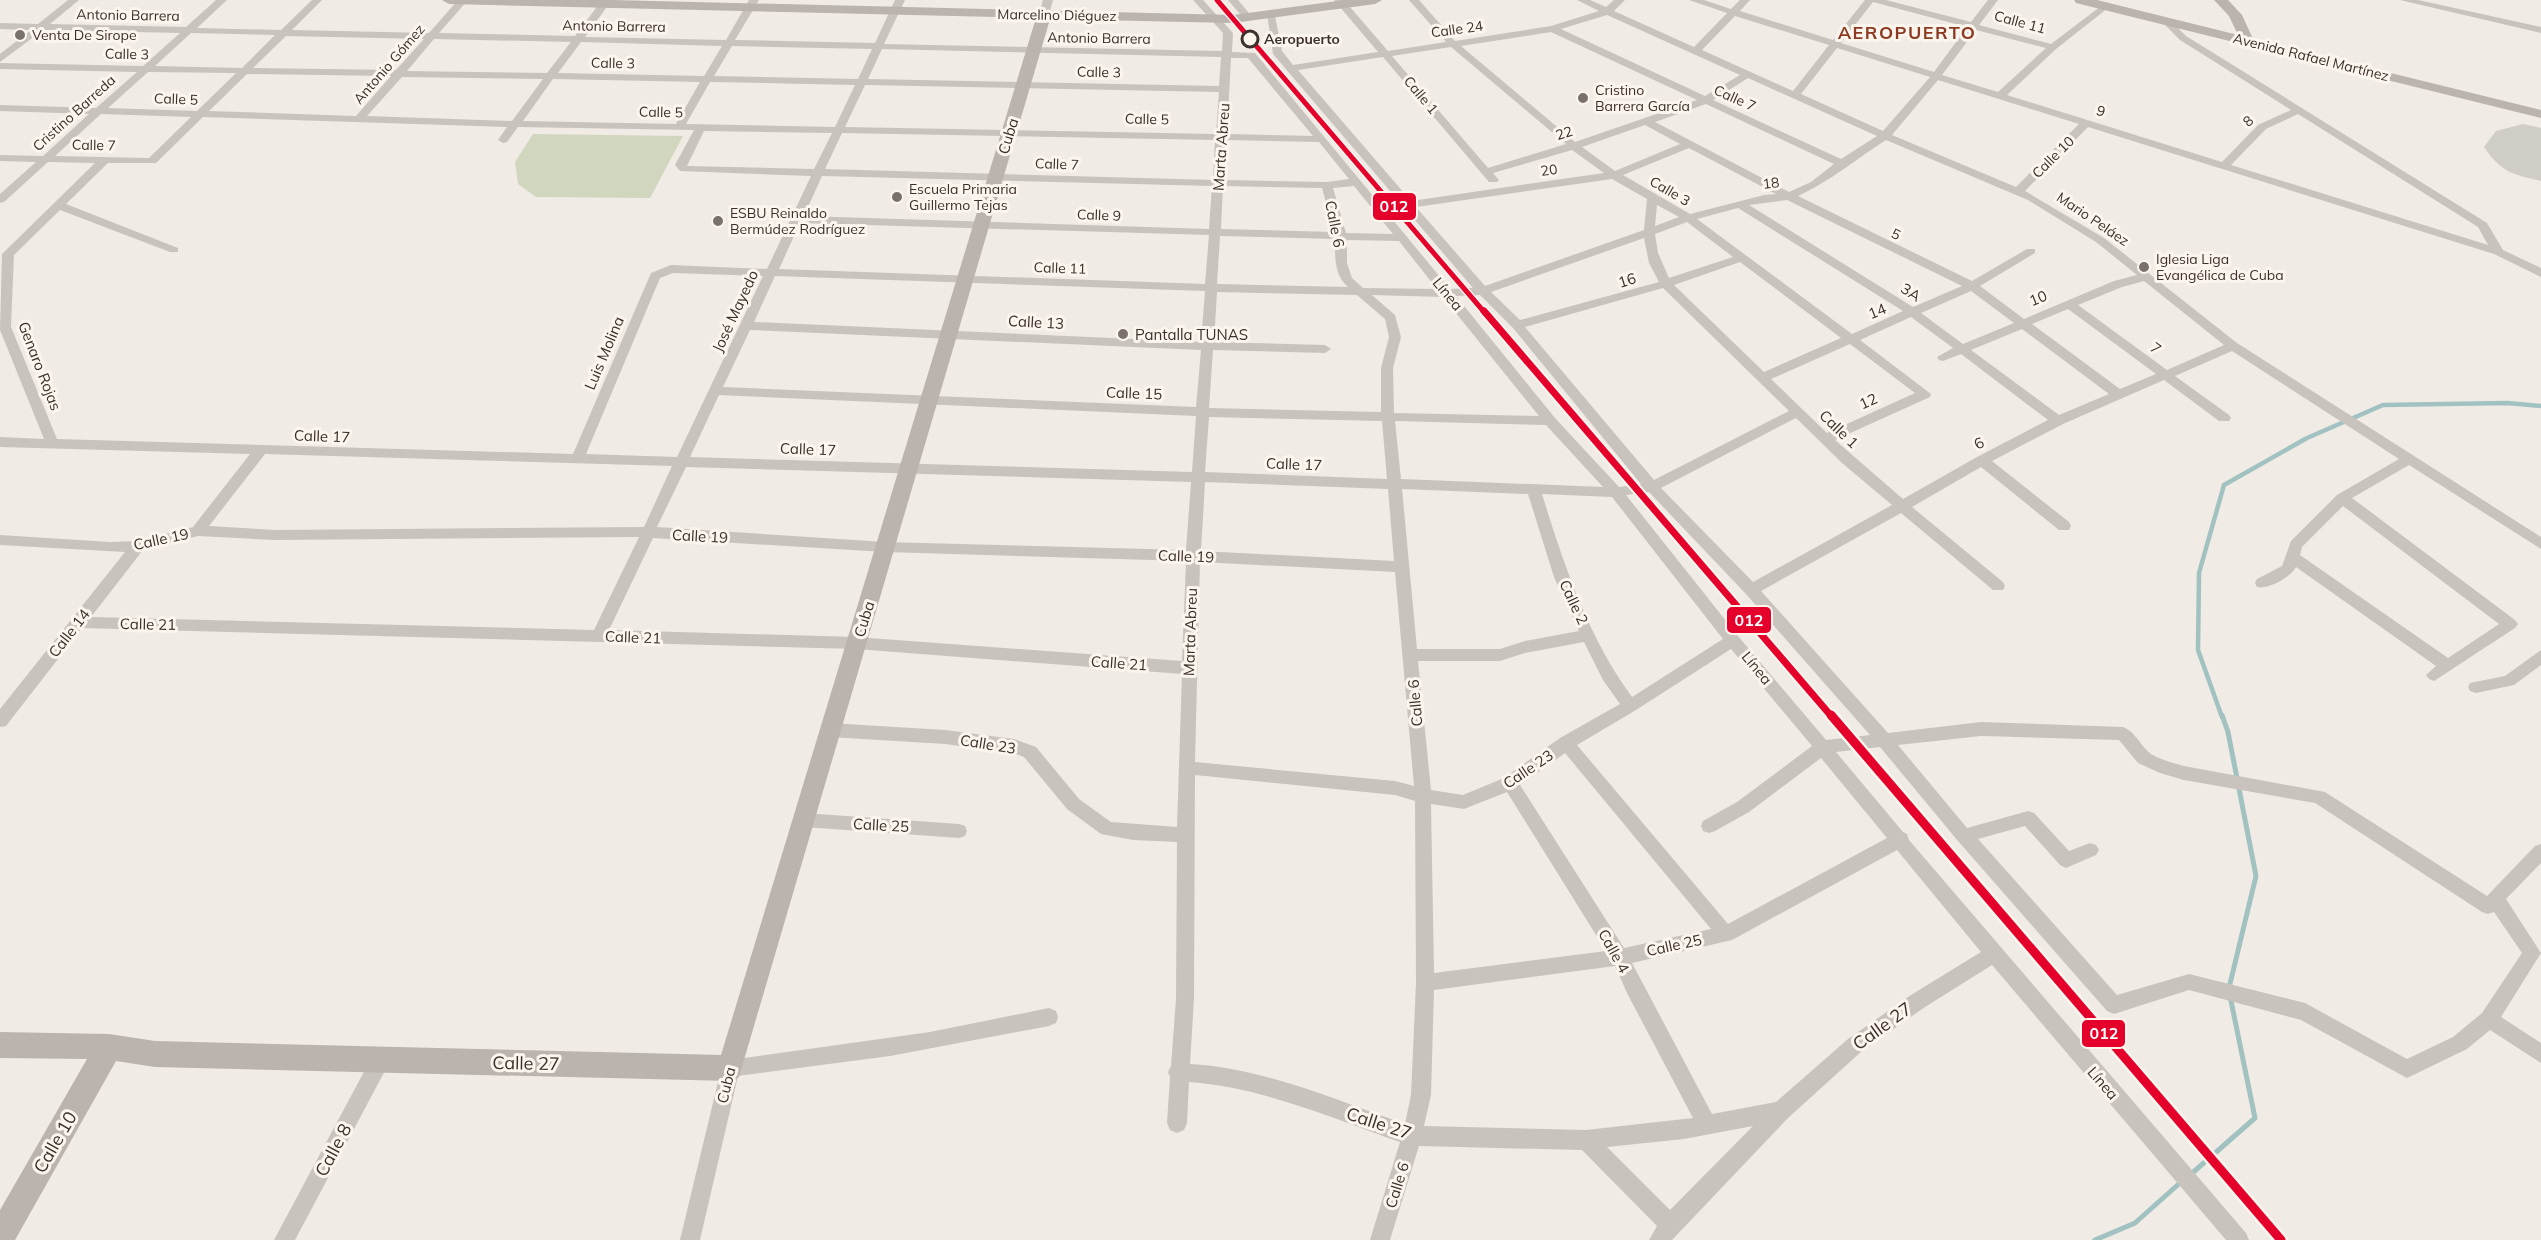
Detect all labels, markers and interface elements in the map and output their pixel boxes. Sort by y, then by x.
street label: Antonio Barrera [76,5,180,25]
street label: Marcelino Diéguez [997,5,1117,25]
street label: Calle 11 [1992,7,2048,37]
street label: Antonio Barrera [562,16,666,36]
street label: Calle 24 [1430,16,1485,42]
street label: Antonio Gómez [349,20,429,108]
district label: AEROPUERTO [1838,21,1976,44]
place label: Venta De Sirope [32,26,137,44]
marker: Venta De Sirope [13,28,27,42]
street label: Antonio Barrera [1047,28,1151,48]
street label: Avenida Rafael Martínez [2231,29,2391,85]
marker: Aeropuerto [1241,30,1259,48]
place label: Aeropuerto [1264,30,1340,48]
street label: Calle 3 [105,45,149,63]
street label: Calle 3 [591,54,635,72]
street label: Calle 3 [1077,63,1121,81]
street label: Cristino Barreda [29,71,119,155]
street label: Calle 1 [1400,72,1442,118]
place label: Cristino Barrera García [1595,81,1690,115]
street label: Calle 7 [1711,81,1759,115]
street label: Calle 5 [154,89,198,109]
marker: Cristino Barrera García [1576,91,1590,105]
street label: 9 [2094,101,2108,121]
street label: Marta Abreu [1208,102,1234,192]
street label: Calle 5 [639,103,683,121]
street label: Calle 5 [1125,110,1169,128]
street label: 8 [2239,111,2257,131]
street label: Cuba [994,116,1022,156]
street label: 22 [1553,122,1575,144]
street label: Calle 10 [2028,132,2078,182]
street label: Calle 7 [72,136,116,154]
street label: Calle 7 [1035,154,1079,174]
street label: 20 [1539,160,1559,180]
street label: Calle 3 [1646,172,1694,210]
street label: 18 [1762,173,1780,193]
place label: Escuela Primaria Guillermo Tejas [909,180,1017,214]
street label: Mario Peláez [2053,188,2133,250]
marker: Escuela Primaria Guillermo Tejas [890,190,904,204]
line badge: 012 [1372,192,1417,221]
text: 012 [1380,196,1408,216]
street label: Calle 6 [1321,199,1349,249]
place label: ESBU Reinaldo Bermúdez Rodríguez [730,204,865,238]
street label: Calle 9 [1077,205,1121,225]
marker: ESBU Reinaldo Bermúdez Rodríguez [711,214,725,228]
street label: 5 [1888,224,1904,244]
place label: Iglesia Liga Evangélica de Cuba [2156,250,2284,284]
street label: Calle 11 [1033,258,1087,278]
marker: Iglesia Liga Evangélica de Cuba [2137,260,2151,274]
street label: José Mayedo [708,267,762,355]
street label: 16 [1616,268,1638,292]
street label: Línea [1429,273,1467,315]
street label: 3A [1897,279,1925,305]
street label: 10 [2026,286,2050,310]
street label: 14 [1865,299,1889,323]
street label: Calle 13 [1007,311,1065,333]
street label: Luis Molina [580,313,628,393]
street label: Genaro Rojas [14,319,66,413]
place label: Pantalla TUNAS [1135,325,1248,344]
marker: Pantalla TUNAS [1116,327,1130,341]
street label: 7 [2147,338,2165,358]
street label: Calle 15 [1106,383,1162,403]
street label: 12 [1856,389,1880,413]
street label: Calle 1 [1815,406,1863,452]
street label: Calle 17 [294,426,350,446]
street label: 6 [1971,432,1987,454]
street label: Calle 17 [780,439,836,459]
street label: Calle 17 [1266,454,1322,474]
street label: Calle 19 [132,524,190,554]
street label: Calle 19 [671,525,729,547]
street label: Calle 19 [1158,546,1214,566]
street label: Calle 2 [1555,577,1593,627]
street label: Marta Abreu [1179,588,1201,676]
street label: Cuba [850,599,878,639]
street label: Calle 14 [44,605,94,661]
line badge: 012 [1726,606,1772,634]
text: 012 [1735,610,1763,630]
street label: Calle 21 [120,614,176,634]
street label: Calle 21 [605,627,661,647]
street label: Línea [1738,647,1776,689]
street label: Calle 21 [1090,652,1148,674]
street label: Calle 6 [1403,679,1427,727]
street label: Calle 23 [959,730,1017,758]
street label: Calle 23 [1499,745,1557,793]
street label: Calle 25 [852,814,910,836]
street label: Calle 4 [1594,926,1634,976]
street label: Calle 25 [1645,930,1703,960]
street label: Calle 27 [1848,997,1916,1055]
line badge: 012 [2081,1019,2126,1048]
text: 012 [2090,1023,2118,1043]
street label: Calle 27 [492,1051,560,1075]
street label: Línea [2083,1063,2123,1103]
street label: Cuba [712,1065,740,1105]
street label: Calle 27 [1343,1102,1415,1144]
street label: Calle 10 [28,1107,82,1177]
street label: Calle 8 [310,1120,356,1180]
street label: Calle 6 [1381,1160,1413,1210]

